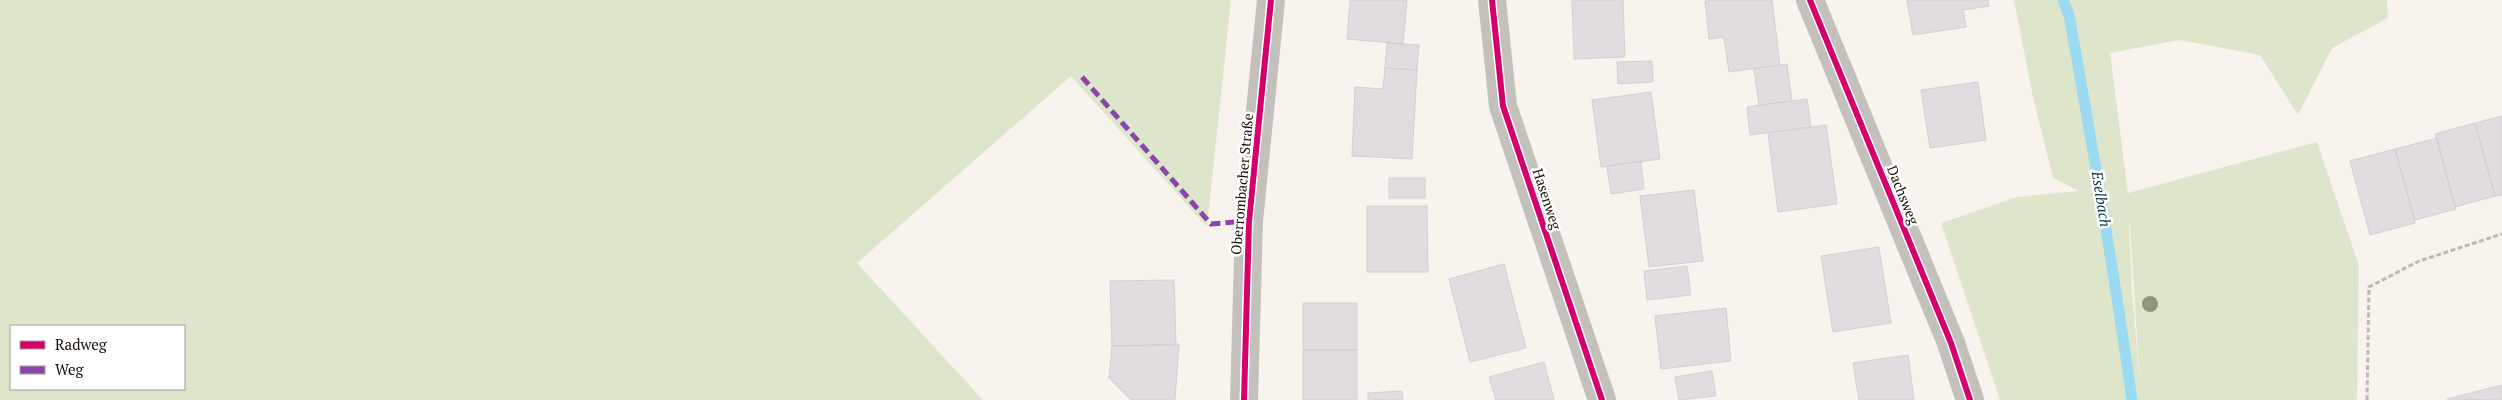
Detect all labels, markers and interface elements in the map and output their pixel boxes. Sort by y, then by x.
street label: Oberrombacher Straße [1226,112,1257,256]
street label: Dachsweg [1883,162,1924,228]
street label: Hasenweg [1529,166,1566,232]
water label: Eselbach [2088,168,2116,228]
legend [10,325,185,390]
text: Radweg [55,334,108,354]
text: Weg [55,359,85,379]

